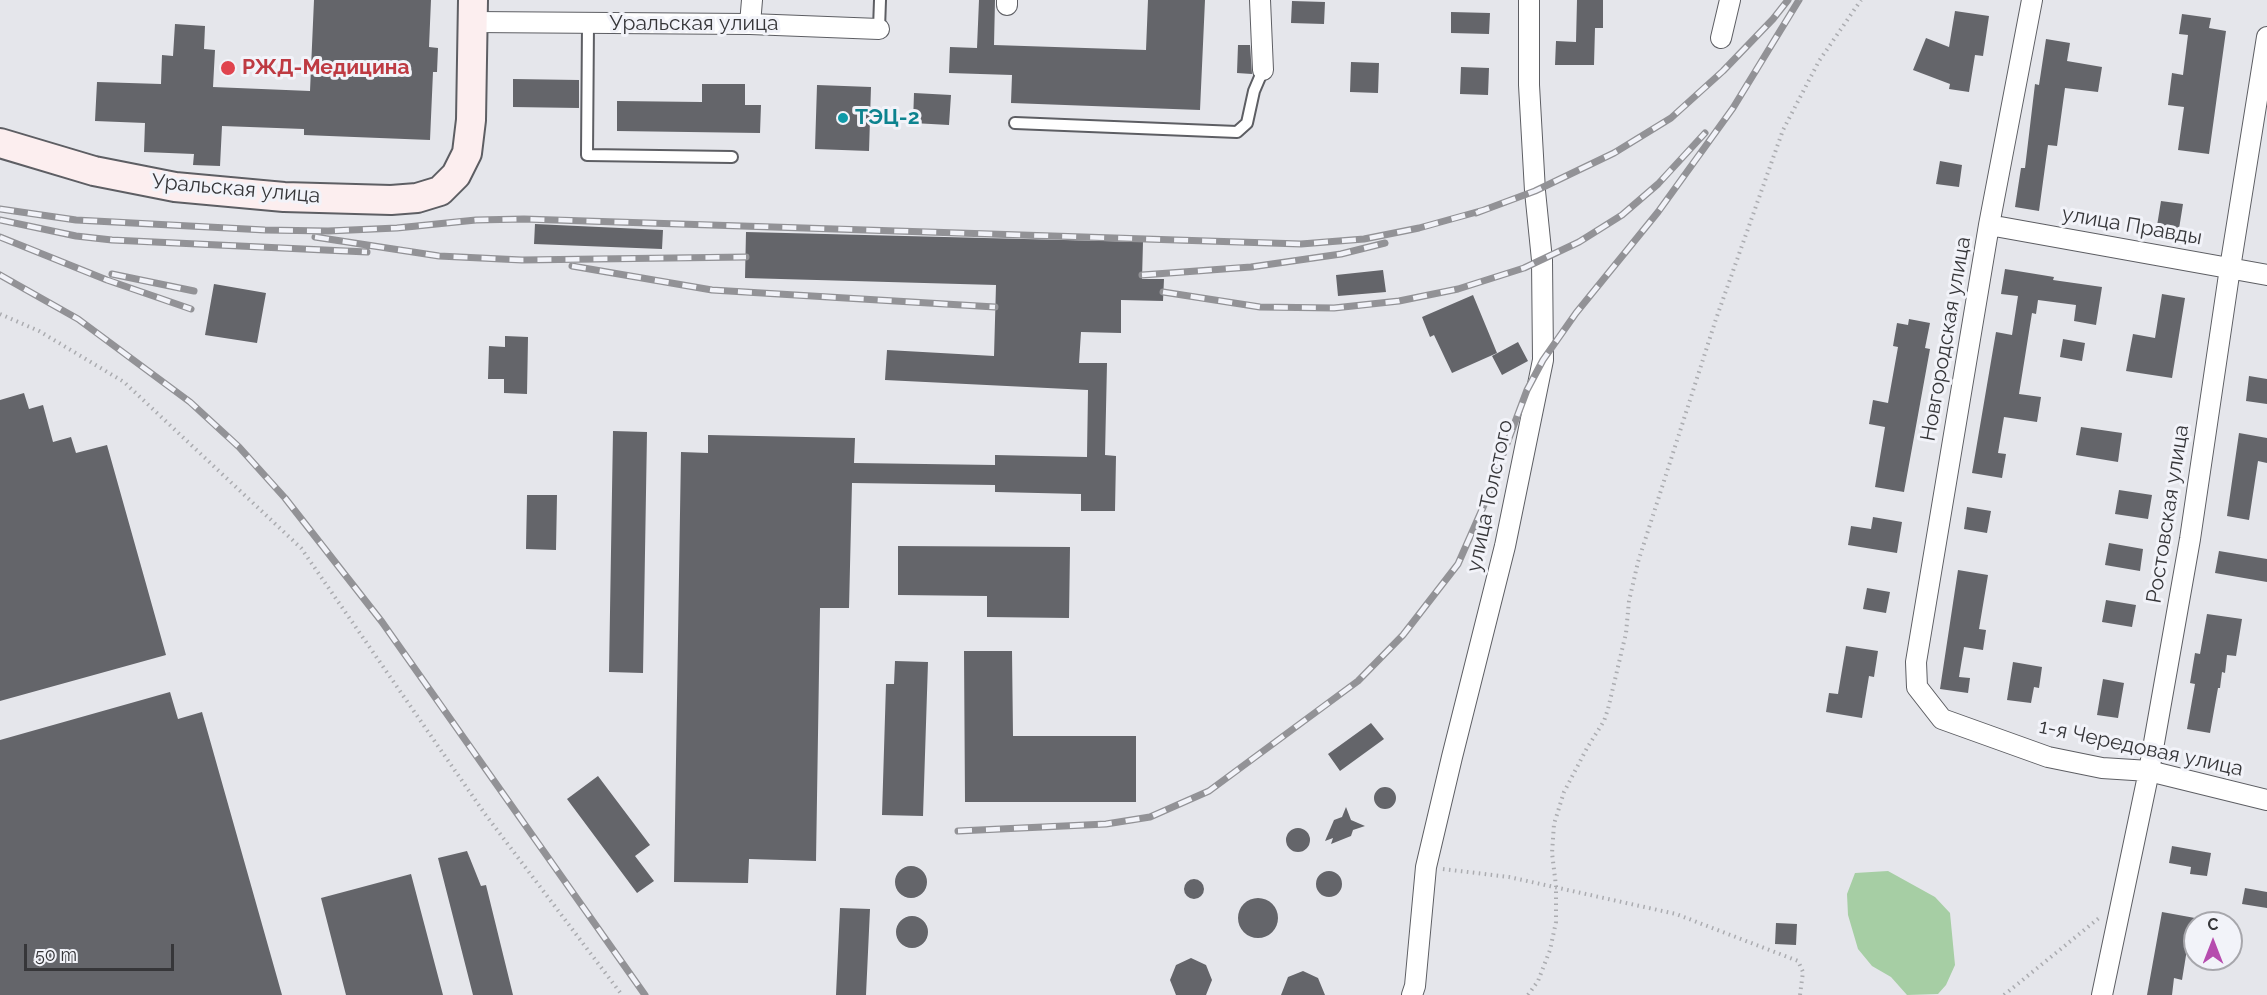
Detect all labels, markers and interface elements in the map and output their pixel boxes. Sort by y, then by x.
street label: Уральская улица [609,11,779,37]
place label: РЖД-Медицина [242,55,410,81]
marker: РЖД-Медицина [219,59,237,77]
place label: ТЭЦ-2 [855,105,919,131]
marker: ТЭЦ-2 [836,111,850,125]
street label: Уральская улица [151,169,321,209]
street label: улица Правды [2060,201,2204,251]
street label: Новгородская улица [1916,235,1976,443]
street label: улица Толстого [1462,418,1518,574]
street label: Ростовская улица [2141,423,2195,605]
street label: 1-я Чередовая улица [2037,714,2245,782]
north arrow [2183,911,2243,971]
text: С [2208,915,2218,934]
scale bar [27,932,177,970]
text: 50 m [35,944,77,965]

